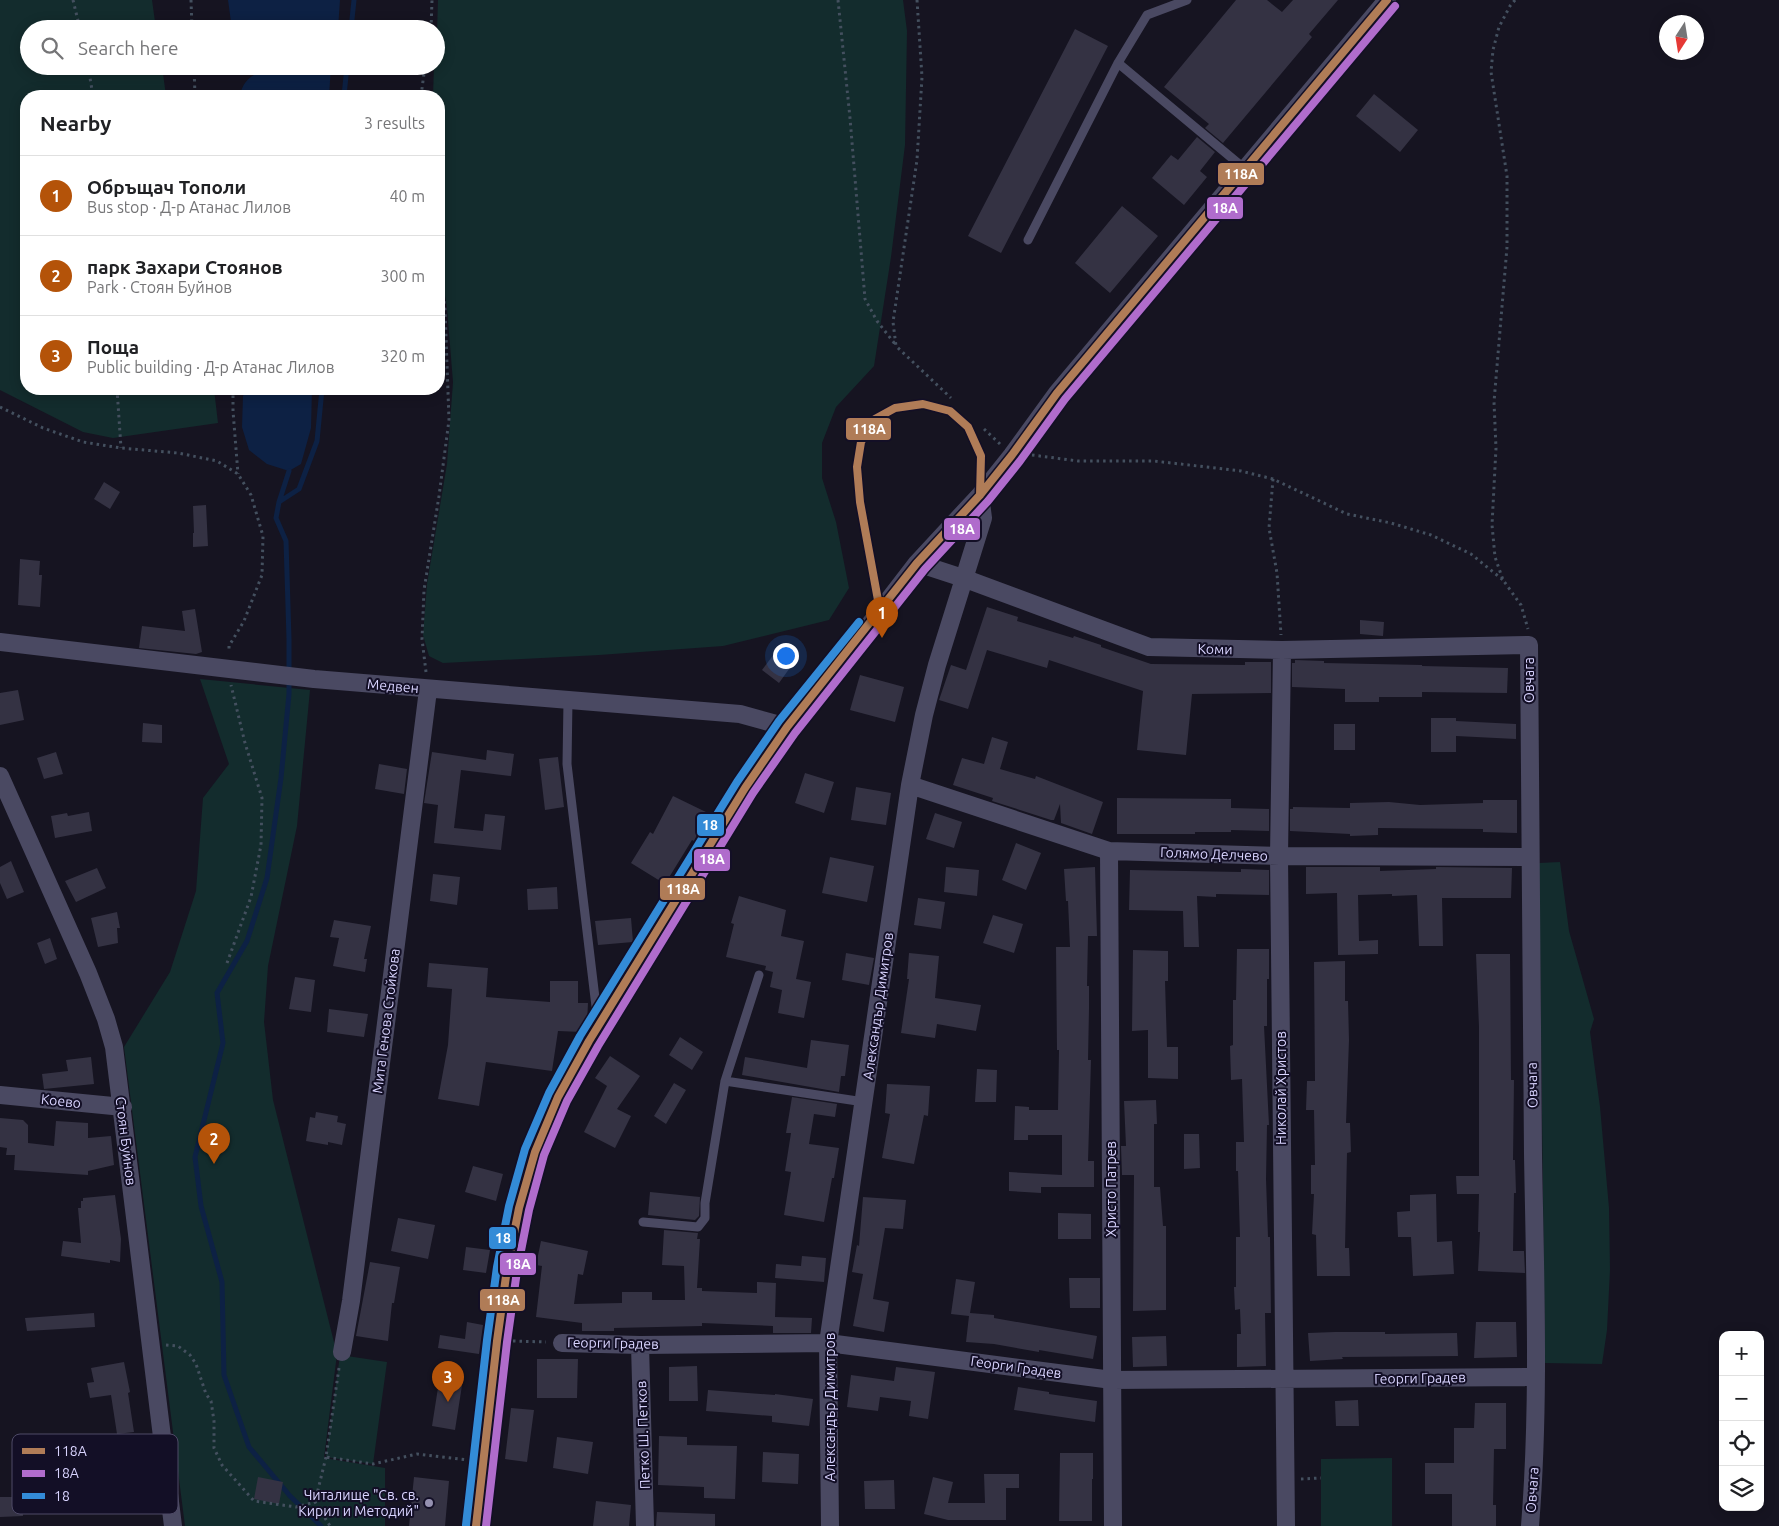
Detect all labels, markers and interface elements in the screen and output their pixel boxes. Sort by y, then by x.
north arrow [1659,15,1704,60]
search box [20,20,445,75]
icon: search [38,34,66,62]
text: Search here [78,37,178,59]
text: Nearby [40,111,111,135]
text: 3 results [364,114,425,132]
line badge: 118А [1217,162,1265,186]
text: 118А [1224,166,1258,182]
text: Обръщач Тополи [87,176,246,198]
text: 1 [51,187,61,205]
text: 40 m [389,187,425,205]
line badge: 18А [1206,196,1244,220]
text: Bus stop · Д-р Атанас Лилов [87,198,291,216]
text: 18А [1212,200,1238,216]
text: парк Захари Стоянов [87,256,283,278]
text: 2 [51,267,61,285]
text: 300 m [380,267,425,285]
text: Park · Стоян Буйнов [87,278,232,296]
text: Поща [87,336,139,358]
text: 3 [51,347,61,365]
text: 320 m [380,347,425,365]
text: Public building · Д-р Атанас Лилов [87,358,335,376]
line badge: 118А [845,417,892,441]
text: 118А [852,421,886,437]
line badge: 18А [943,517,981,541]
text: 18А [949,521,975,537]
pin: 1 [866,597,898,638]
street label: Коми [1197,641,1233,657]
your location [773,643,799,669]
street label: Овчага [1521,657,1537,703]
street label: Медвен [367,676,419,696]
line badge: 18 [696,813,725,837]
text: 18 [702,817,718,833]
street label: Голямо Делчево [1160,844,1268,864]
line badge: 18А [693,848,731,872]
text: 18А [699,851,725,867]
line badge: 118А [659,877,706,901]
text: 118А [666,881,700,897]
street label: Александър Димитров [860,931,896,1081]
street label: Мита Генова Стойкова [369,948,403,1094]
street label: Николай Христов [1273,1031,1289,1145]
street label: Овчага [1524,1062,1540,1108]
street label: Коево [40,1091,82,1111]
street label: Стоян Буйнов [113,1096,139,1186]
pin: 2 [198,1123,230,1164]
street label: Христо Патрев [1103,1141,1119,1237]
line badge: 18 [488,1226,517,1250]
text: 18 [495,1230,511,1246]
line badge: 18А [499,1252,537,1276]
text: 18А [505,1256,531,1272]
line badge: 118А [479,1288,526,1312]
text: 118А [486,1292,520,1308]
map controls [1719,1331,1764,1511]
button: + [1719,1331,1764,1376]
street label: Александър Димитров [822,1333,838,1481]
street label: Георги Градев [567,1334,659,1352]
street label: Георги Градев [969,1353,1063,1381]
pin: 3 [432,1361,464,1402]
street label: Георги Градев [1374,1369,1466,1387]
button: − [1719,1376,1764,1421]
street label: Петко Ш. Петков [633,1380,653,1490]
button: locate [1719,1421,1764,1466]
legend [12,1434,178,1514]
text: 118А [54,1443,87,1459]
text: 18А [54,1465,79,1481]
button: layers [1719,1466,1764,1511]
street label: Овчага [1522,1467,1542,1513]
place label: Читалище "Св. св. Кирил и Методий" [298,1487,419,1519]
text: 18 [54,1488,70,1504]
marker: Читалище "Св. св. Кирил и Методий" [423,1497,435,1509]

